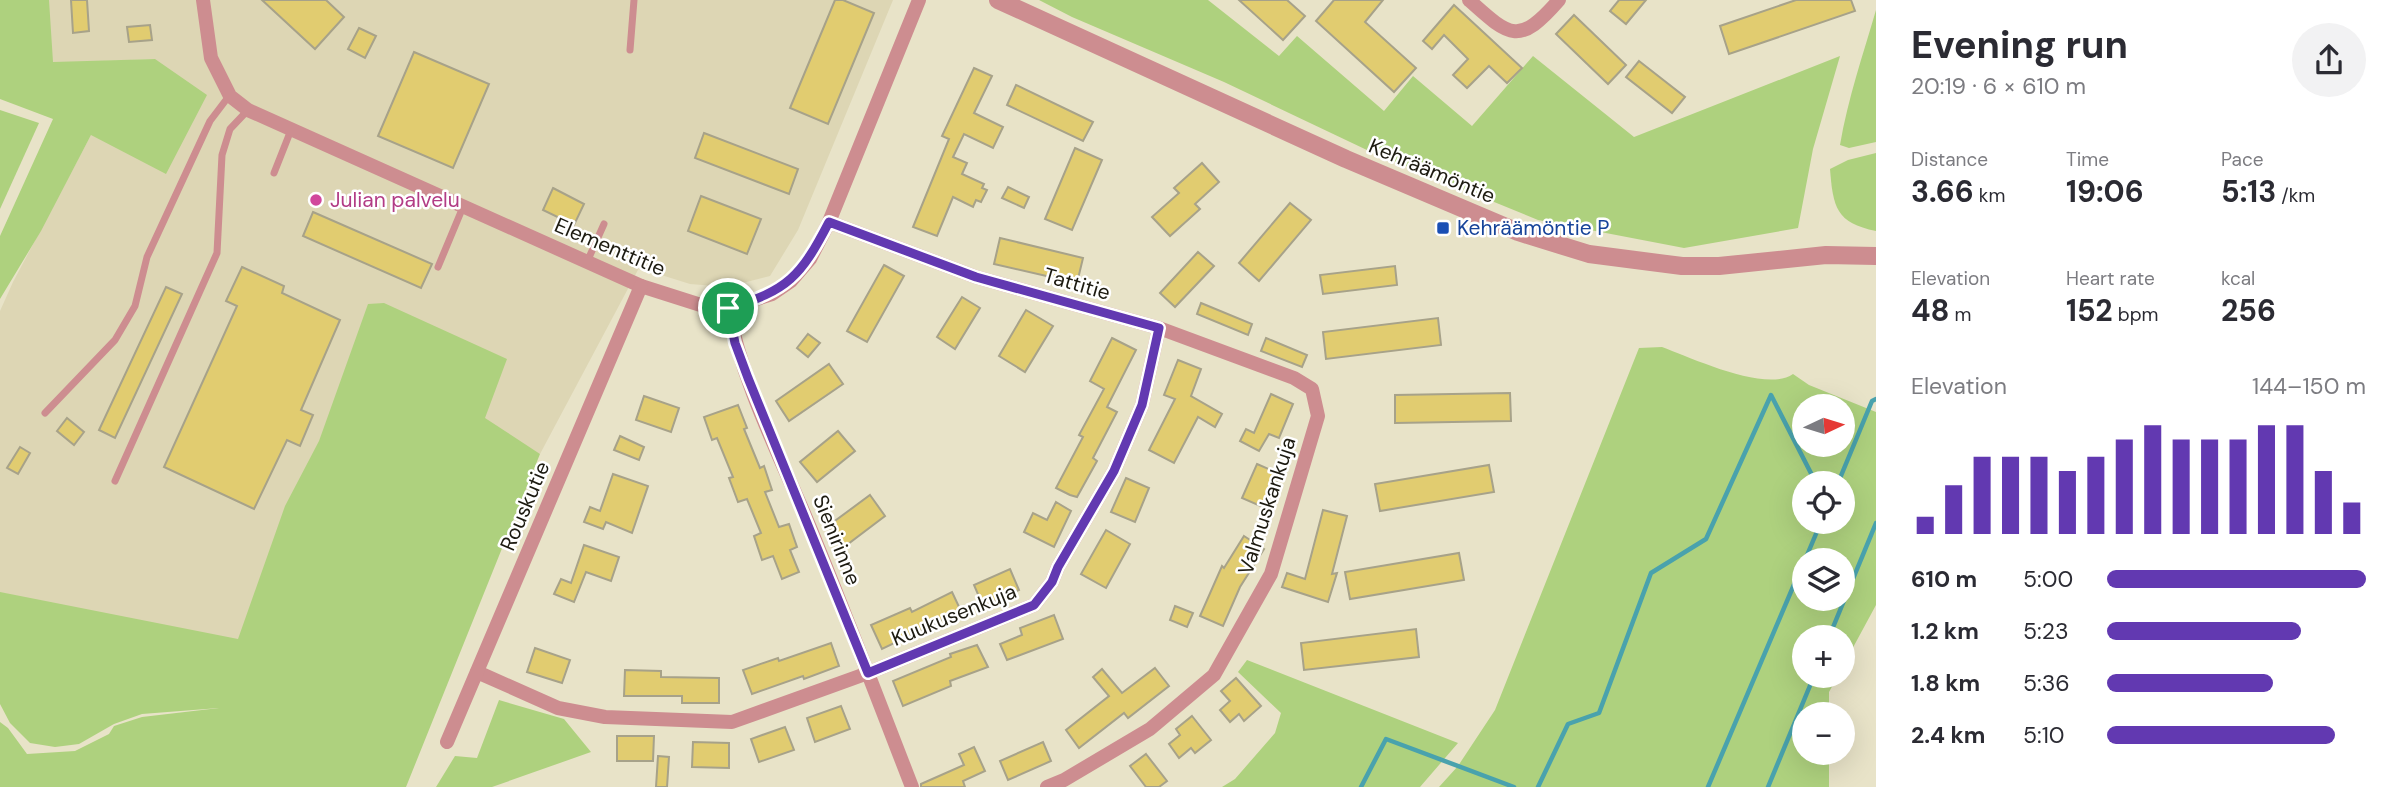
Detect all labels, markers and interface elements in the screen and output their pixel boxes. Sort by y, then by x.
text: Evening run [1911,20,2128,70]
button: share [2292,23,2366,97]
text: 20:19 · 6 × 610 m [1911,71,2086,101]
street label: Kehräämöntie [1365,132,1499,210]
text: Distance [1911,147,1988,172]
text: Time [2066,147,2109,172]
text: Pace [2221,147,2264,172]
text: 3.66 [1911,172,1974,211]
text: 19:06 [2066,172,2144,211]
text: 5:13 [2221,172,2276,211]
text: km [1974,183,2005,208]
text: /km [2276,183,2315,208]
place label: Julian palvelu [330,186,460,214]
marker: Julian palvelu [308,192,324,208]
street label: Elementtitie [550,211,670,283]
place label: Kehräämöntie P [1457,214,1609,242]
marker: Kehräämöntie P [1435,220,1451,236]
street label: Tattitie [1040,261,1114,307]
text: Elevation [1911,266,1990,291]
text: Heart rate [2066,266,2155,291]
text: kcal [2221,266,2255,291]
pin [698,278,758,338]
icon: arrive [709,289,747,327]
text: 48 [1911,291,1950,330]
text: 152 [2066,291,2113,330]
text: 256 [2221,291,2276,330]
text: m [1950,302,1971,327]
text: bpm [2113,302,2158,327]
text: Elevation [1911,371,2007,401]
text: 144–150 m [2252,371,2366,401]
north arrow [1792,394,1855,457]
map controls [1792,394,1855,765]
street label: Valmuskankuja [1232,433,1302,579]
street label: Rouskutie [494,457,556,555]
button: locate [1792,471,1855,534]
street label: Sienirinne [806,491,868,589]
button: layers [1792,548,1855,611]
text: 610 m [1911,564,1977,594]
text: 5:00 [2023,564,2073,594]
street label: Kuukusenkuja [887,577,1021,653]
text: 1.2 km [1911,616,1979,646]
text: 5:23 [2023,616,2069,646]
button: + [1792,625,1855,688]
text: 1.8 km [1911,668,1980,698]
text: 5:36 [2023,668,2070,698]
button: − [1792,702,1855,765]
text: 2.4 km [1911,720,1985,750]
text: 5:10 [2023,720,2065,750]

